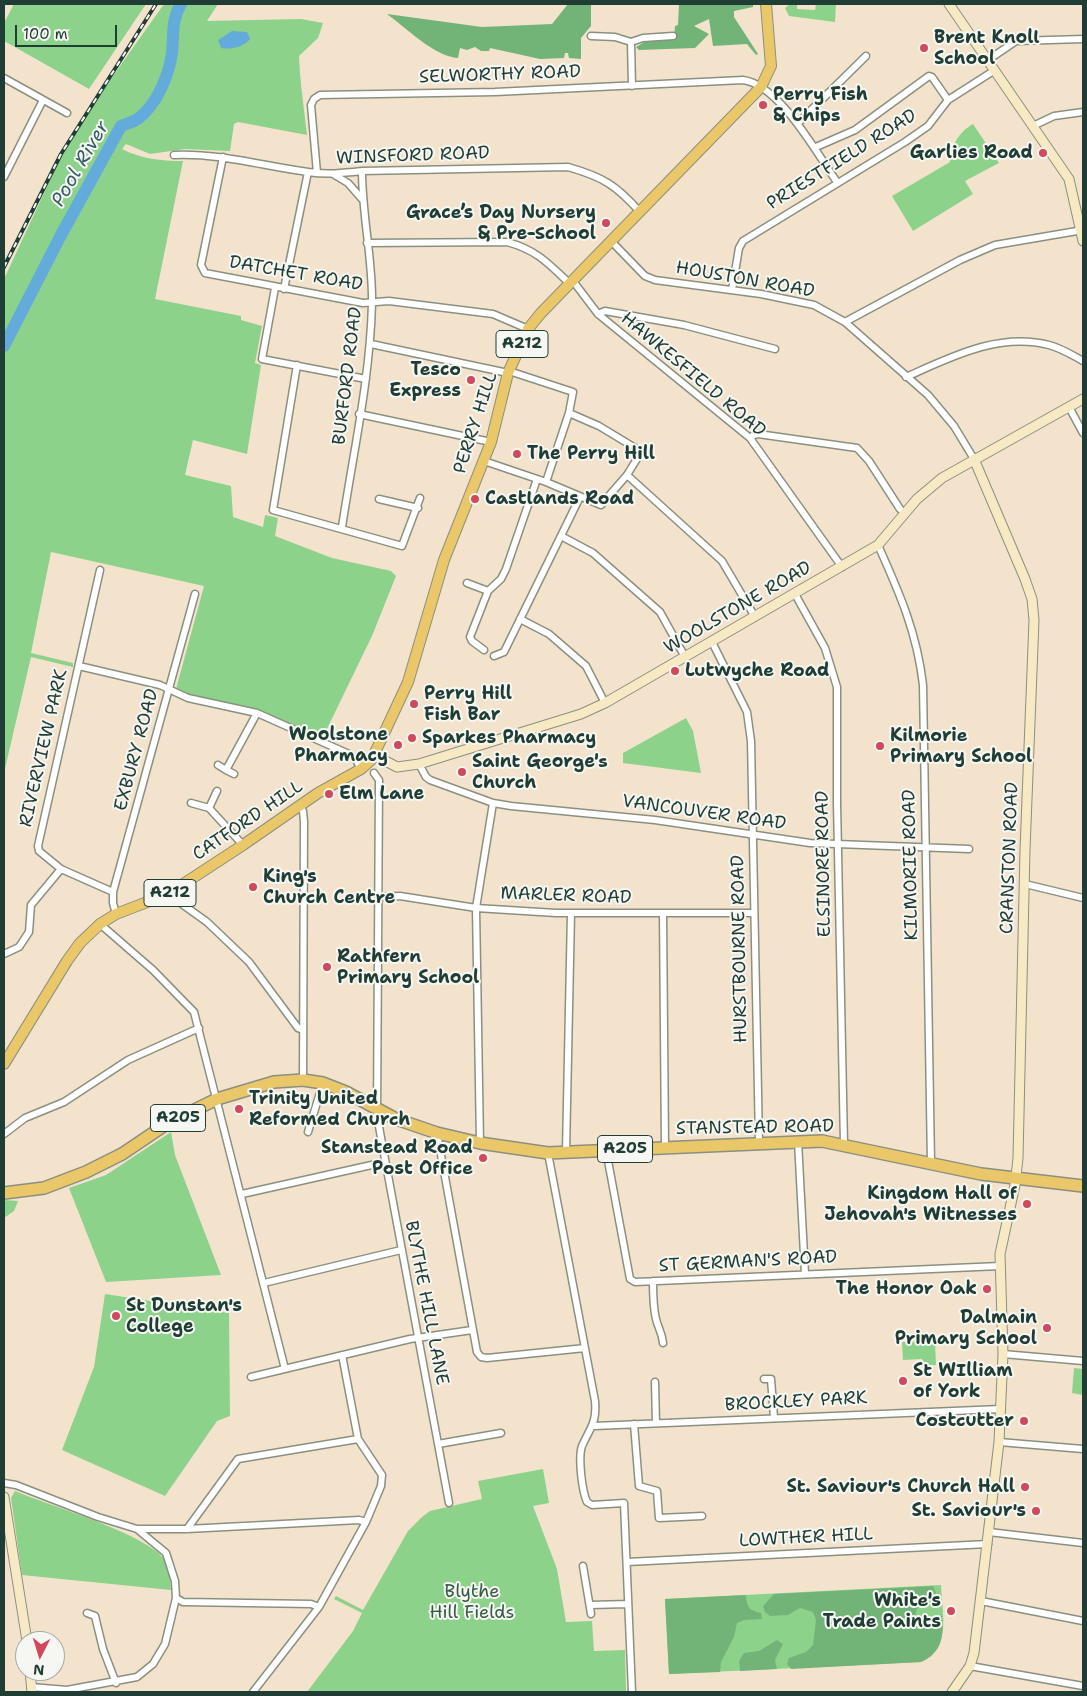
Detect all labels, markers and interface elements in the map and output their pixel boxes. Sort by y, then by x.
scale bar [18,15,120,47]
text: 100 m [23,24,68,44]
place label: Brent Knoll School [934,27,1039,70]
marker: Brent Knoll School [918,42,930,54]
street label: SELWORTHY ROAD [419,61,581,89]
place label: Perry Fish & Chips [773,84,868,126]
marker: Perry Fish & Chips [757,99,769,111]
street label: PRIESTFIELD ROAD [763,105,921,215]
water label: Pool River [47,117,115,211]
place label: Garlies Road [910,142,1033,164]
street label: WINSFORD ROAD [336,143,490,169]
marker: Garlies Road [1037,147,1049,159]
place label: Grace’s Day Nursery & Pre-School [406,202,596,244]
marker: Grace’s Day Nursery & Pre-School [600,217,612,229]
street label: DATCHET ROAD [228,252,364,296]
street label: HOUSTON ROAD [674,257,816,303]
street label: BURFORD ROAD [329,306,367,446]
street label: HAWKESFIELD ROAD [616,308,770,442]
road number: A212 [496,330,548,358]
place label: Tesco Express [389,359,461,402]
street label: PERRY HILL [449,369,503,477]
marker: Tesco Express [465,374,477,386]
place label: The Perry Hill [527,443,655,465]
marker: The Perry Hill [511,448,523,460]
place label: Castlands Road [485,488,634,510]
marker: Castlands Road [469,493,481,505]
street label: WOOLSTONE ROAD [661,557,815,659]
place label: Lutwyche Road [685,660,829,682]
marker: Lutwyche Road [669,665,681,677]
street label: RIVERVIEW PARK [15,667,73,829]
place label: Perry Hill Fish Bar [424,683,512,726]
street label: EXBURY ROAD [110,687,164,813]
marker: Perry Hill Fish Bar [408,698,420,710]
place label: Woolstone Pharmacy [289,724,388,766]
place label: Kilmorie Primary School [890,725,1032,768]
place label: Sparkes Pharmacy [422,727,596,749]
marker: Sparkes Pharmacy [406,732,418,744]
marker: Woolstone Pharmacy [392,739,404,751]
marker: Kilmorie Primary School [874,740,886,752]
place label: Saint George's Church [472,751,608,794]
marker: Saint George's Church [456,766,468,778]
street label: CATFORD HILL [189,776,307,866]
street label: CRANSTON ROAD [997,782,1023,934]
place label: Elm Lane [339,783,424,805]
marker: Elm Lane [323,788,335,800]
street label: KILMORIE ROAD [899,789,923,941]
street label: VANCOUVER ROAD [621,791,787,835]
street label: ELSINORE ROAD [812,791,836,937]
street label: HURSTBOURNE ROAD [728,855,752,1043]
place label: King's Church Centre [263,866,395,909]
road number: A212 [144,880,196,906]
marker: King's Church Centre [247,881,259,893]
street label: MARLER ROAD [500,883,632,909]
place label: Rathfern Primary School [337,946,479,989]
marker: Rathfern Primary School [321,961,333,973]
place label: Trinity United Reformed Church [249,1088,410,1130]
marker: Trinity United Reformed Church [233,1103,245,1115]
road number: A205 [150,1104,206,1132]
street label: STANSTEAD ROAD [676,1116,834,1140]
road number: A205 [598,1136,652,1162]
place label: Stanstead Road Post Office [321,1137,473,1180]
marker: Stanstead Road Post Office [477,1152,489,1164]
place label: Kingdom Hall of Jehovah's Witnesses [824,1183,1017,1226]
marker: Kingdom Hall of Jehovah's Witnesses [1021,1198,1033,1210]
street label: BLYTHE HILL LANE [399,1219,453,1387]
street label: ST GERMAN'S ROAD [658,1247,838,1277]
place label: The Honor Oak [836,1278,977,1300]
marker: The Honor Oak [981,1283,993,1295]
place label: St Dunstan's College [126,1295,242,1338]
place label: Dalmain Primary School [895,1307,1037,1350]
marker: St Dunstan's College [110,1310,122,1322]
marker: Dalmain Primary School [1041,1322,1053,1334]
place label: St WIlliam of York [913,1360,1013,1402]
marker: St WIlliam of York [897,1375,909,1387]
street label: BROCKLEY PARK [724,1387,868,1417]
place label: Costcutter [916,1410,1014,1432]
marker: Costcutter [1018,1415,1030,1427]
place label: St. Saviour's Church Hall [786,1476,1015,1498]
marker: St. Saviour's Church Hall [1019,1481,1031,1493]
place label: St. Saviour's [911,1500,1026,1522]
marker: St. Saviour's [1030,1505,1042,1517]
street label: LOWTHER HILL [738,1524,874,1552]
park label: Blythe Hill Fields [429,1581,515,1624]
place label: White's Trade Paints [823,1590,941,1632]
marker: White's Trade Paints [945,1605,957,1617]
north arrow [15,1631,65,1681]
text: N [32,1660,45,1679]

